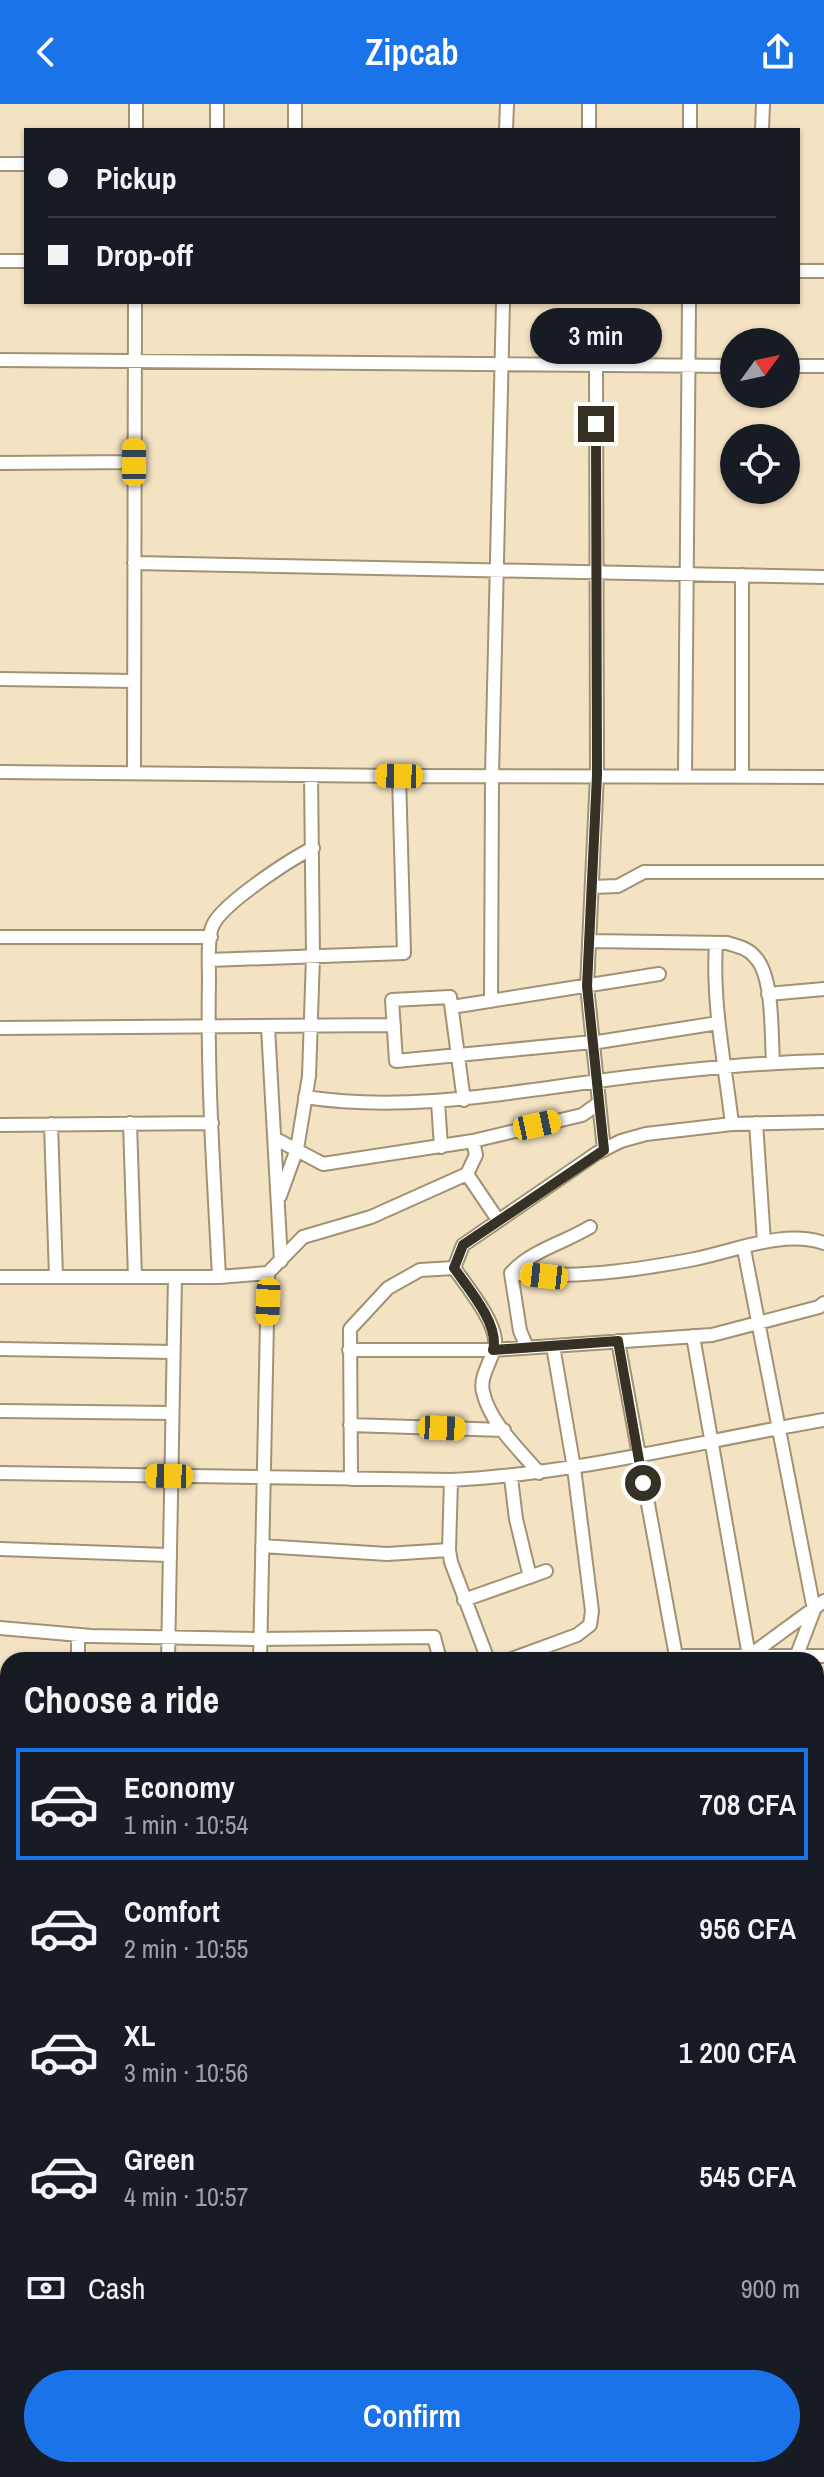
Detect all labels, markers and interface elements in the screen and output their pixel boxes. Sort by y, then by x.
text: Zipcab [365,28,459,76]
icon: back [24,30,68,74]
icon: share [756,30,800,74]
text: Pickup [96,158,177,198]
text: Drop-off [96,235,193,275]
callout: 3 min [530,308,662,364]
text: 3 min [569,318,623,353]
north arrow [720,328,800,408]
map controls [720,328,800,504]
route end [578,406,614,442]
button: locate [720,424,800,504]
car [122,438,146,486]
car [375,764,423,788]
car [511,1108,563,1142]
car [519,1262,569,1290]
car [255,1278,281,1326]
car [418,1415,466,1441]
car [145,1464,193,1488]
route start [625,1465,661,1501]
text: Choose a ride [24,1676,219,1724]
text: Economy [124,1767,235,1807]
icon: car [28,1768,100,1840]
text: 708 CFA [699,1784,796,1824]
text: 1 min · 10:54 [124,1807,248,1842]
text: Comfort [124,1891,220,1931]
icon: car [28,1892,100,1964]
text: 956 CFA [699,1908,796,1948]
text: 2 min · 10:55 [124,1931,248,1966]
text: XL [124,2015,155,2055]
icon: car [28,2016,100,2088]
text: 1 200 CFA [679,2032,796,2072]
text: 3 min · 10:56 [124,2055,248,2090]
text: Green [124,2139,195,2179]
icon: car [28,2140,100,2212]
text: 545 CFA [699,2156,796,2196]
text: 4 min · 10:57 [124,2179,248,2214]
icon: cash [24,2266,68,2310]
text: Cash [88,2268,145,2308]
text: 900 m [741,2271,800,2306]
button: Confirm [24,2370,800,2462]

